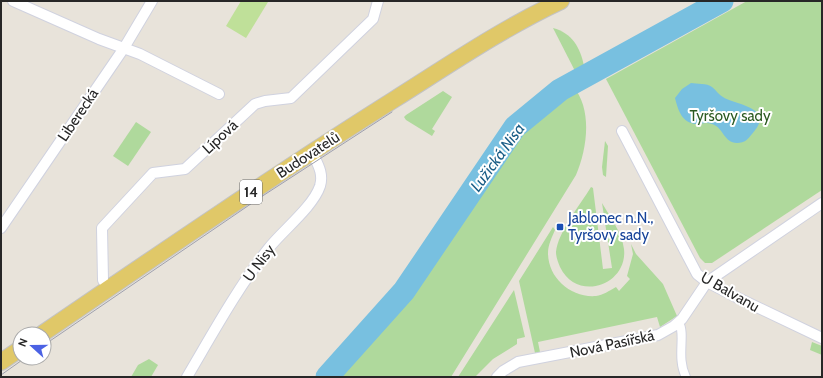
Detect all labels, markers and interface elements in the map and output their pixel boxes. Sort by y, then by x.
street label: Liberecká [54,85,103,145]
park label: Tyršovy sady [690,107,771,125]
street label: Lípová [199,116,242,158]
water label: Lužická Nisa [466,120,528,195]
street label: Budovatelů [273,128,343,182]
road number: 14 [240,180,262,204]
place label: Jablonec n.N., Tyršovy sady [567,209,654,244]
marker: Jablonec n.N., Tyršovy sady [555,222,565,232]
street label: U Nisy [239,241,279,285]
street label: U Balvanu [698,268,762,316]
north arrow [12,326,52,366]
street label: Nová Pasířská [568,326,657,362]
text: N [15,336,31,349]

